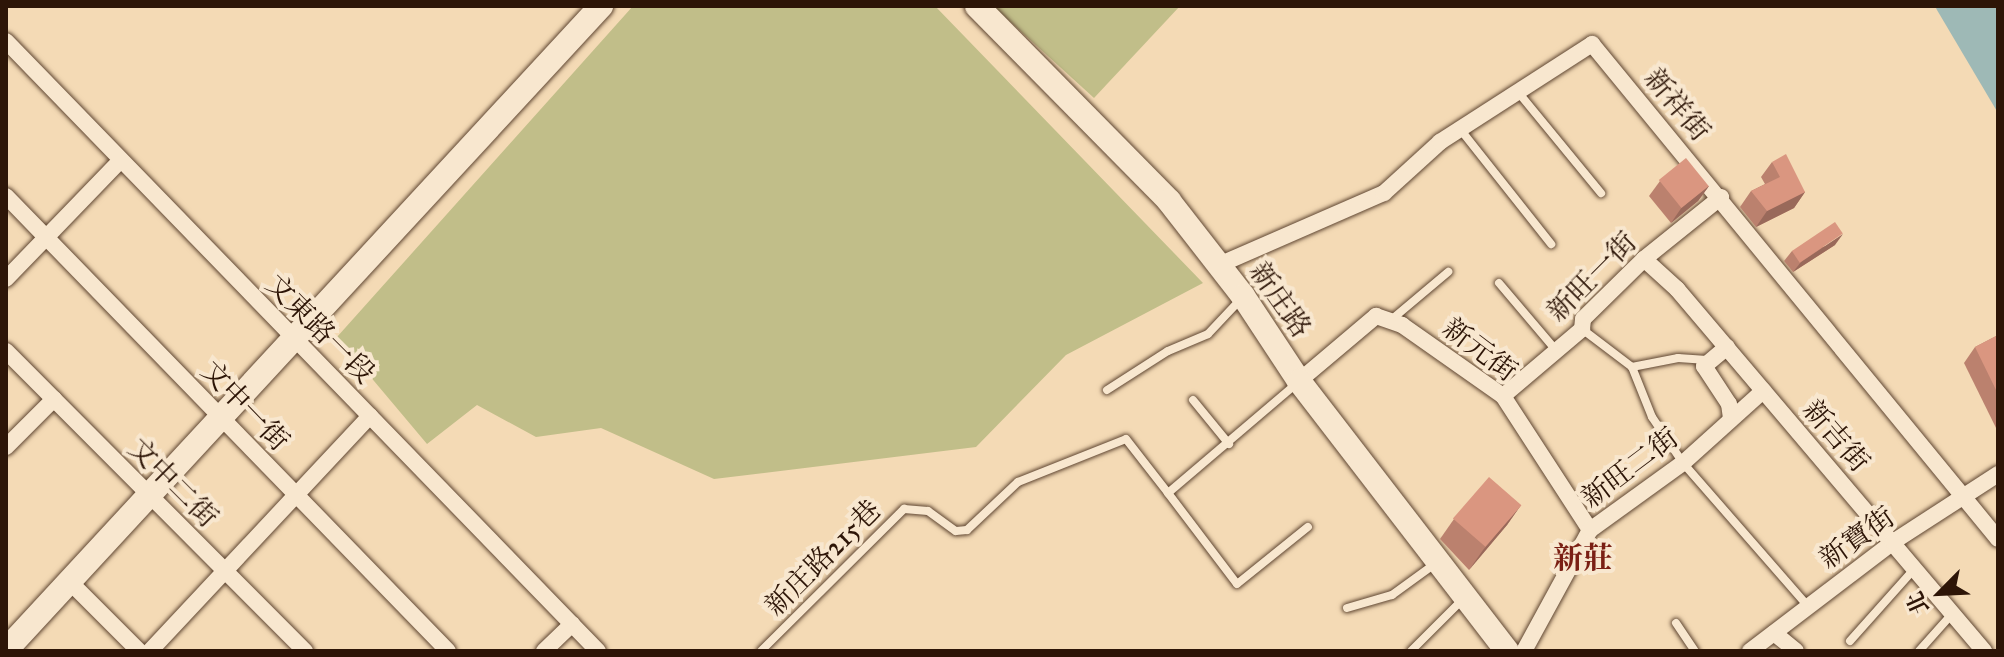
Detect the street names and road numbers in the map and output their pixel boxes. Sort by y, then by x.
street label: 新祥街 [1637,62,1717,148]
street label: 新旺一街 [1541,226,1643,328]
street label: 新庄路 [1242,256,1318,344]
street label: 文東路一段 [259,268,381,390]
street label: 新元街 [1436,311,1524,389]
street label: 文中一街 [194,354,296,458]
street label: 新吉街 [1796,393,1876,479]
street label: 新旺二街 [1575,421,1685,515]
street label: 文中二街 [122,432,224,534]
street label: 新庄路215巷 [758,493,888,623]
street label: 新寶街 [1813,500,1901,576]

